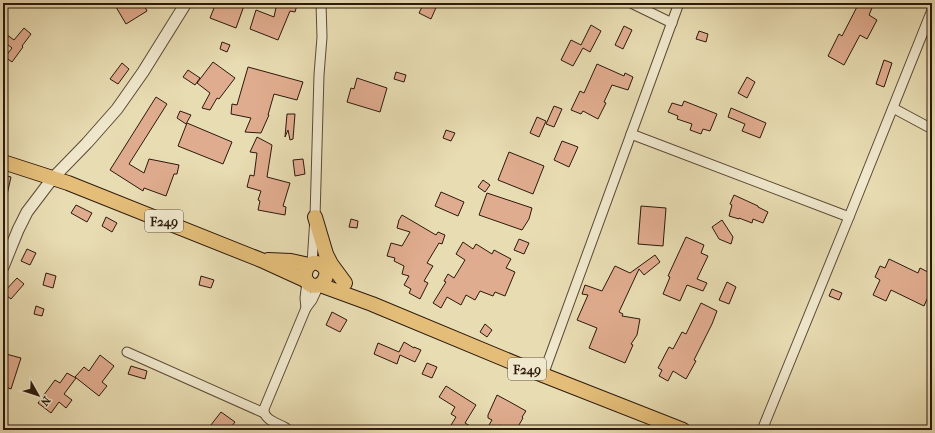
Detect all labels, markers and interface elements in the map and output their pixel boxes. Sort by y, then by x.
road number: F249 [145,210,183,232]
road number: F249 [508,358,546,380]
north arrow [18,375,58,415]
text: N [37,394,53,409]

